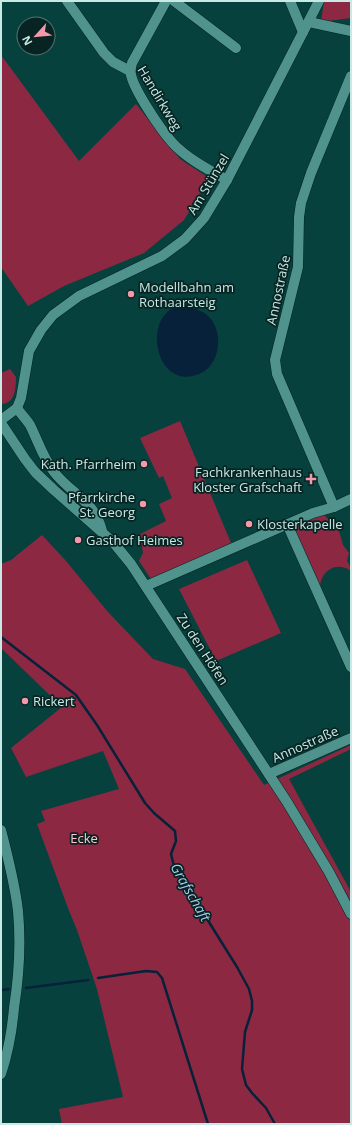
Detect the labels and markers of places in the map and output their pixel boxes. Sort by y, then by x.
place label: Modellbahn am Rothaarsteig [139,278,234,311]
marker: Modellbahn am Rothaarsteig [126,289,136,299]
place label: Kath. Pfarrheim [41,455,136,473]
marker: Kath. Pfarrheim [139,459,149,469]
place label: Fachkrankenhaus Kloster Grafschaft [193,463,302,496]
marker: Fachkrankenhaus Kloster Grafschaft [305,473,317,485]
place label: Pfarrkirche St. Georg [68,488,135,521]
marker: Pfarrkirche St. Georg [138,499,148,509]
place label: Klosterkapelle [257,515,343,533]
marker: Klosterkapelle [244,519,254,529]
place label: Gasthof Heimes [86,531,183,549]
marker: Gasthof Heimes [73,535,83,545]
place label: Rickert [33,692,75,710]
marker: Rickert [20,696,30,706]

